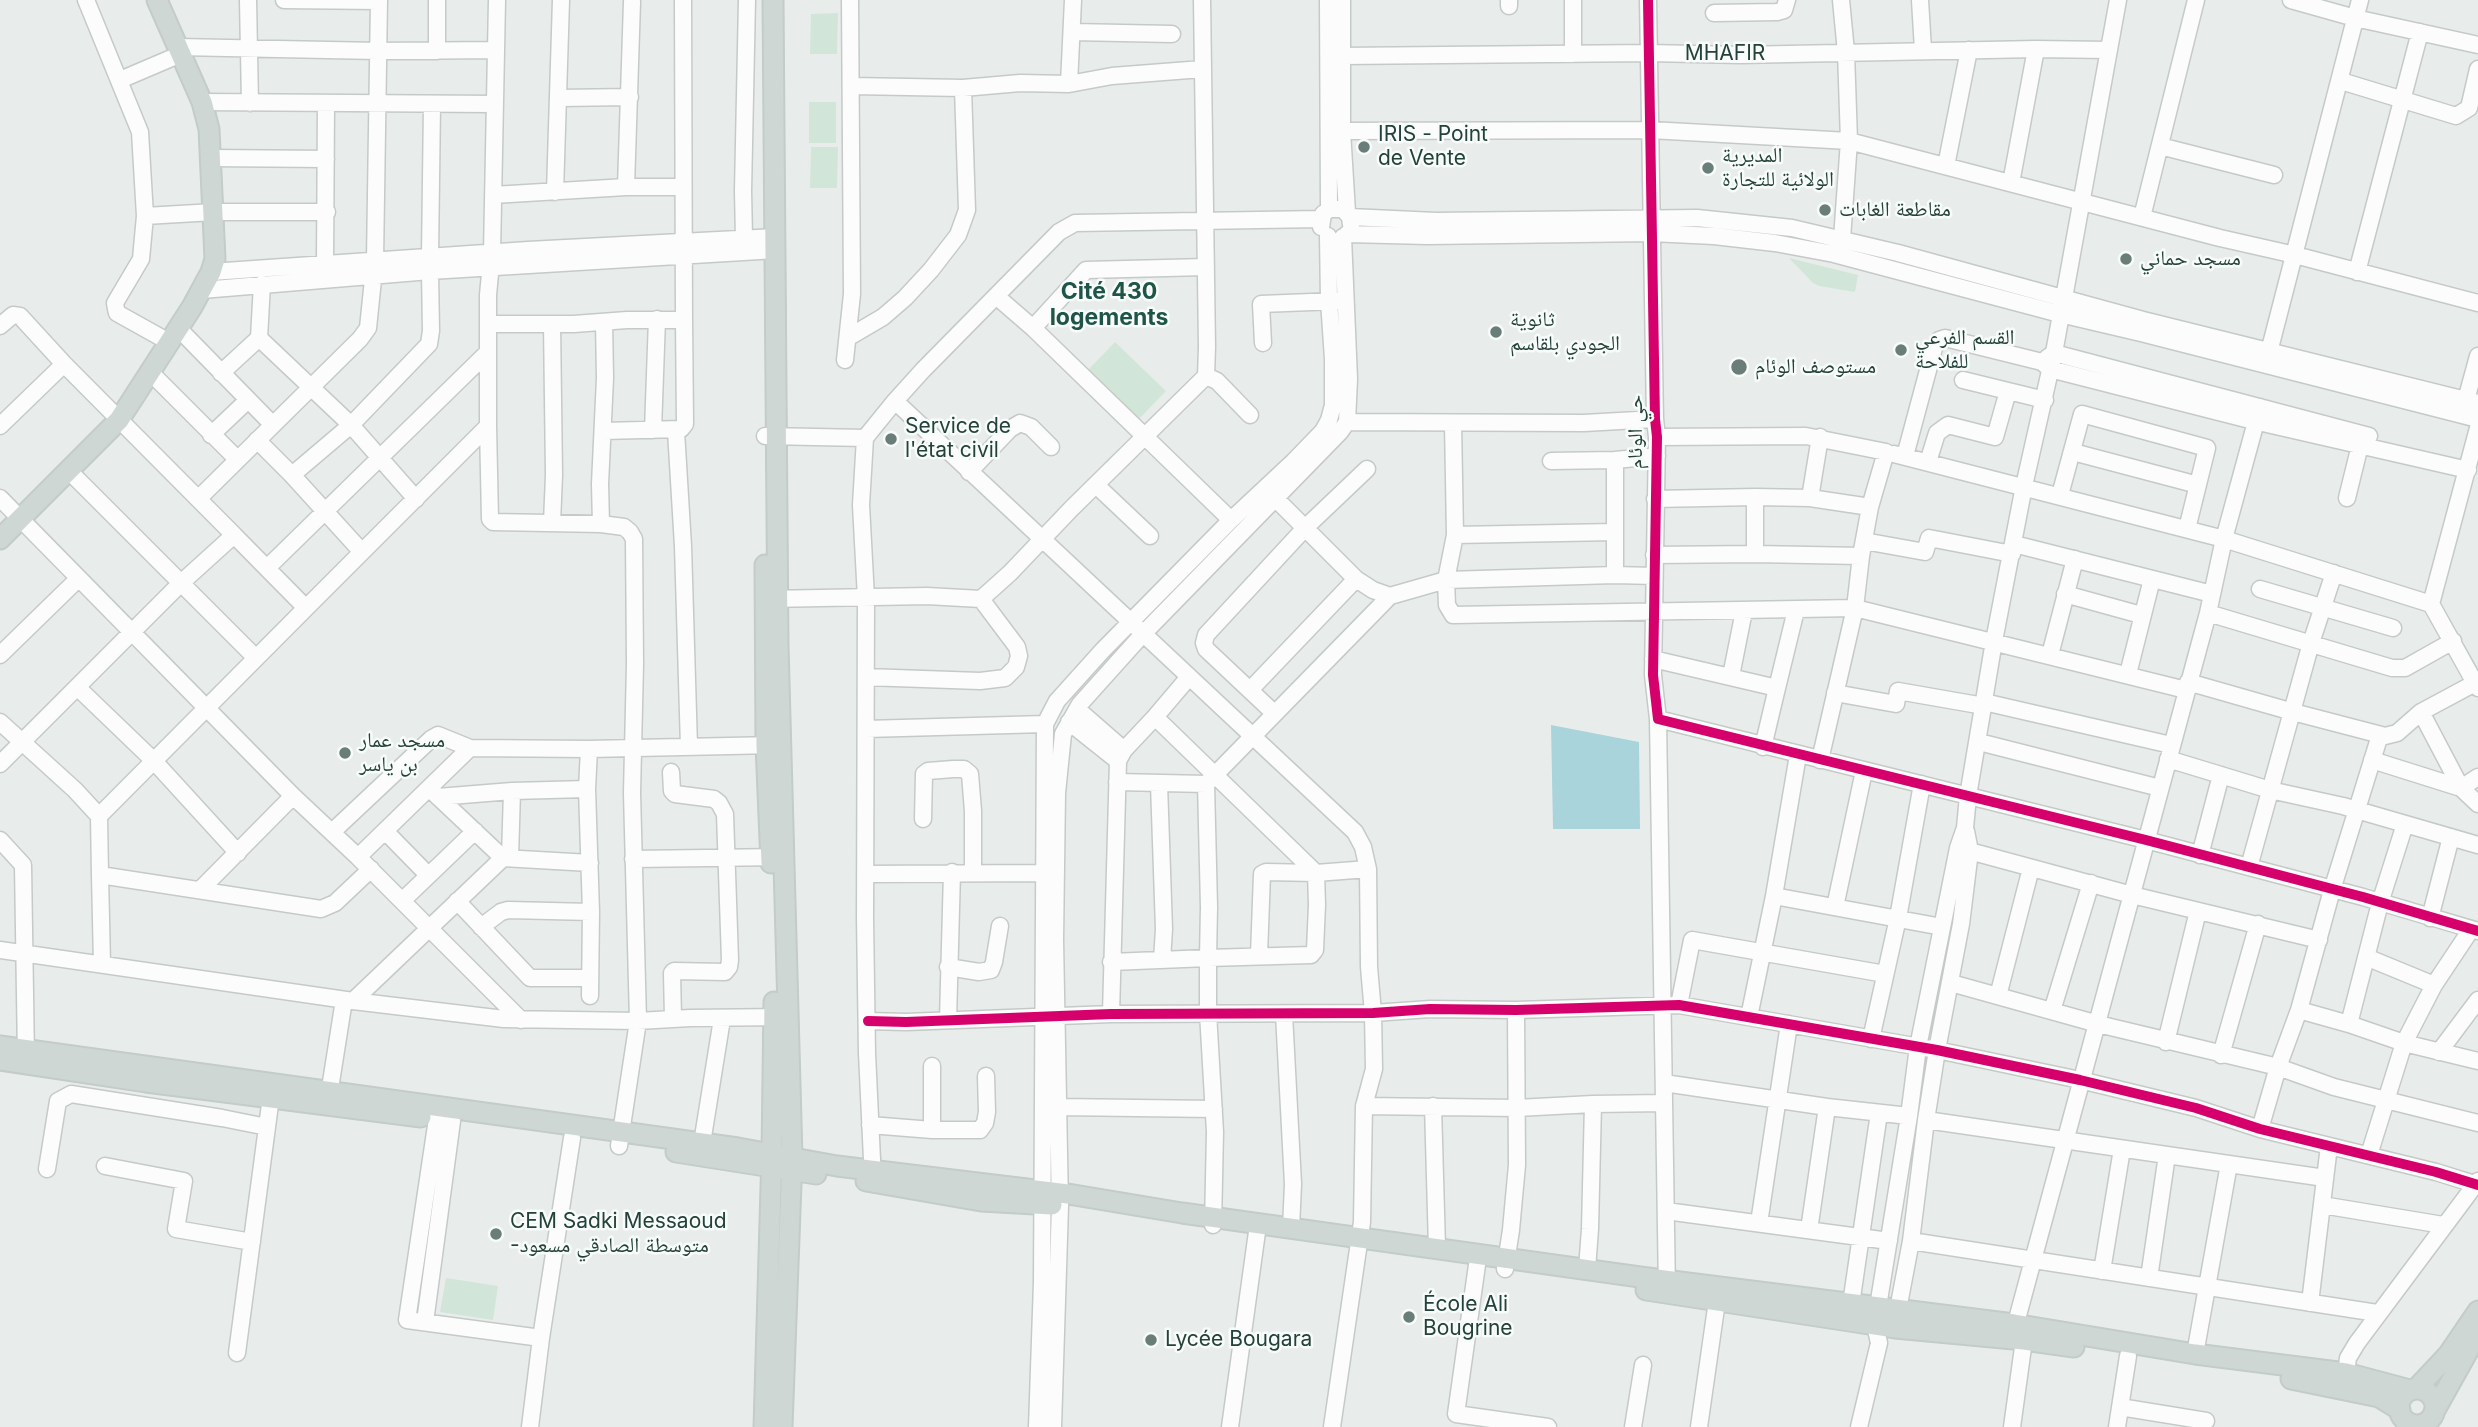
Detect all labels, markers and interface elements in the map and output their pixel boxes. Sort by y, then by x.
street label: MHAFIR [1685,41,1765,67]
place label: IRIS - Point de Vente [1378,122,1488,172]
marker: IRIS - Point de Vente [1356,139,1372,155]
place label: المديرية الولائية للتجارة [1722,143,1834,193]
marker: المديرية الولائية للتجارة [1700,160,1716,176]
place label: مقاطعة الغابات [1839,197,1951,223]
marker: مقاطعة الغابات [1817,202,1833,218]
place label: مسجد حماني [2140,246,2241,272]
marker: مسجد حماني [2118,251,2134,267]
district label: Cité 430 logements [1050,278,1168,332]
place label: ثانوية الجودي بلقاسم [1510,307,1620,357]
marker: ثانوية الجودي بلقاسم [1488,324,1504,340]
place label: القسم الفرعي للفلاحة [1915,325,2015,375]
marker: القسم الفرعي للفلاحة [1893,342,1909,358]
place label: مستوصف الوئام [1755,354,1876,380]
marker: مستوصف الوئام [1729,357,1749,377]
street label: حي الوئام [1623,395,1649,469]
place label: Service de l'état civil [905,414,1011,464]
marker: Service de l'état civil [883,431,899,447]
place label: مسجد عمار بن ياسر [359,728,445,778]
marker: مسجد عمار بن ياسر [337,745,353,761]
place label: CEM Sadki Messaoud -متوسطة الصادقي مسعود [510,1209,727,1259]
marker: CEM Sadki Messaoud -متوسطة الصادقي مسعود [488,1226,504,1242]
place label: École Ali Bougrine [1423,1292,1513,1342]
marker: École Ali Bougrine [1401,1309,1417,1325]
place label: Lycée Bougara [1165,1327,1312,1353]
marker: Lycée Bougara [1143,1332,1159,1348]

